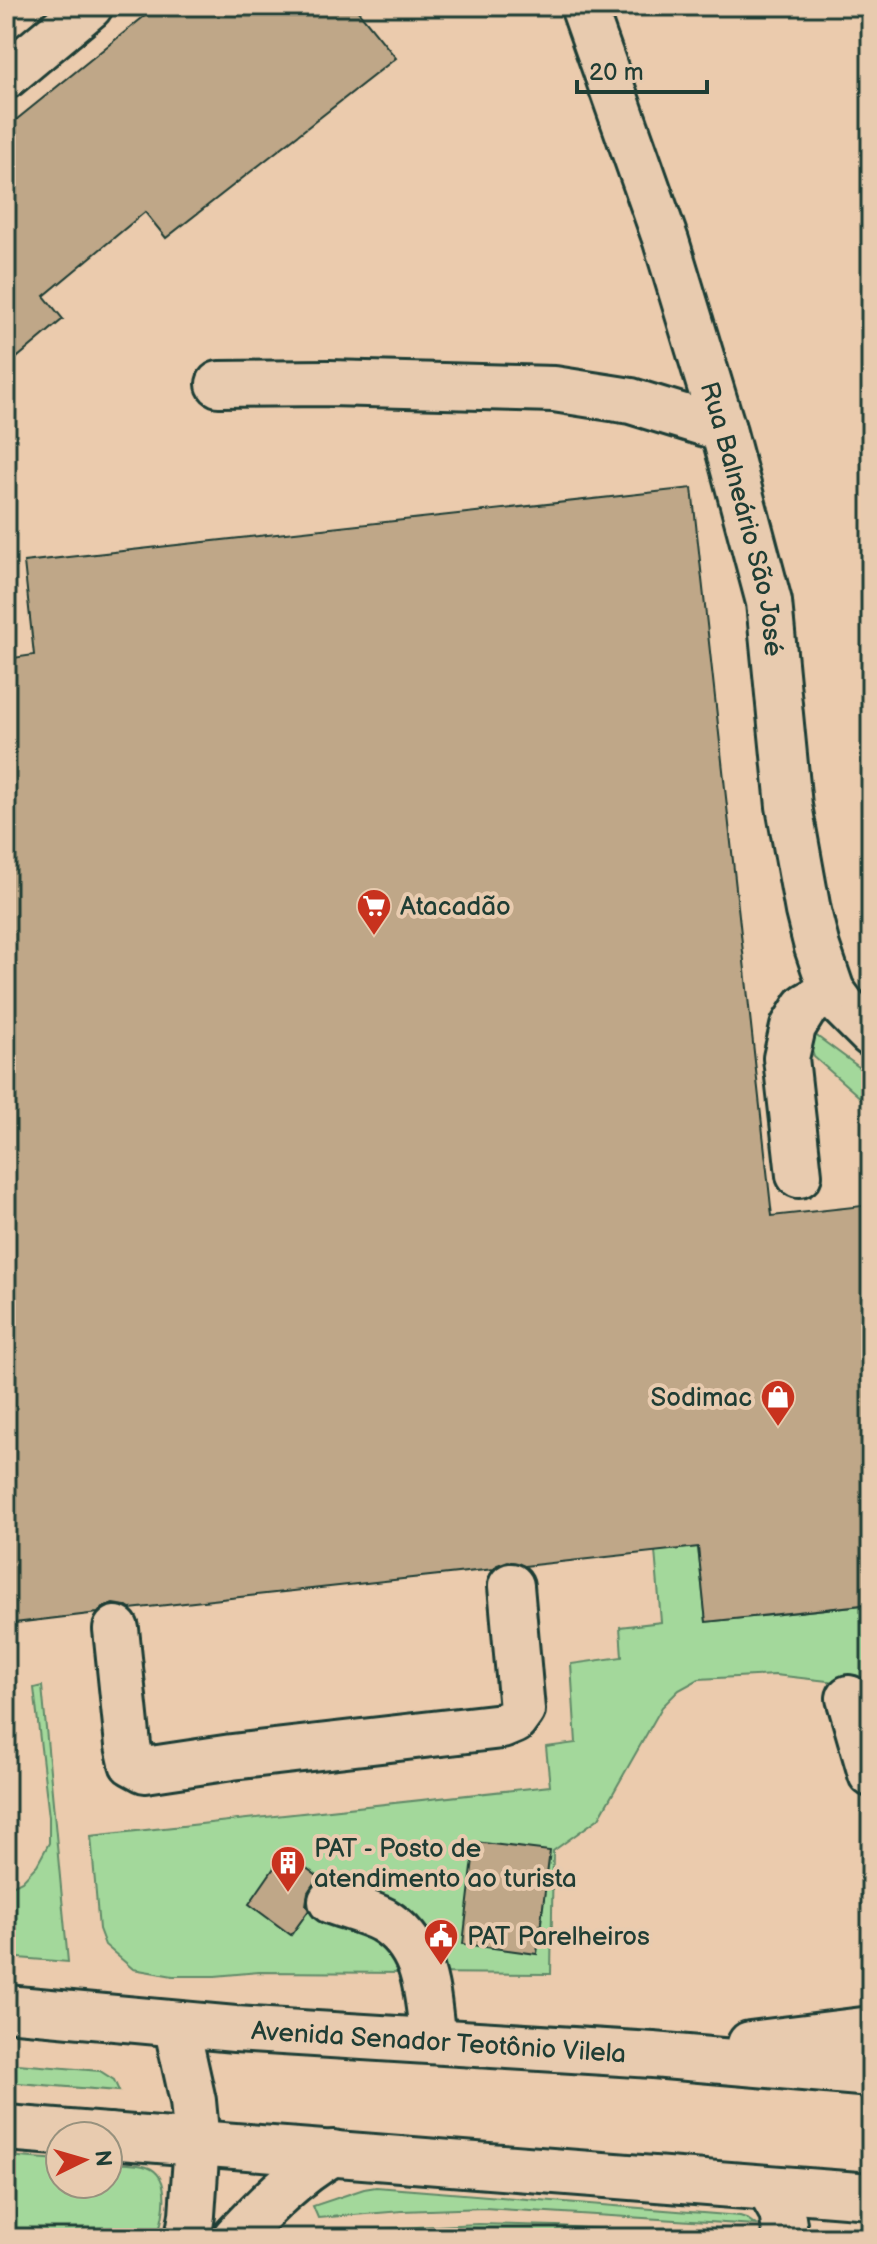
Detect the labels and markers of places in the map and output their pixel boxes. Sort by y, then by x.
supermarket icon: Atacadão [355,887,393,937]
place label: Atacadão [400,892,511,923]
shop icon: Sodimac [759,1378,797,1428]
place label: Sodimac [650,1383,752,1414]
place label: PAT - Posto de atendimento ao turista [314,1834,577,1895]
building icon: PAT - Posto de atendimento ao turista [269,1844,307,1894]
public building icon: PAT Parelheiros [422,1917,460,1967]
place label: PAT Parelheiros [467,1922,650,1953]

